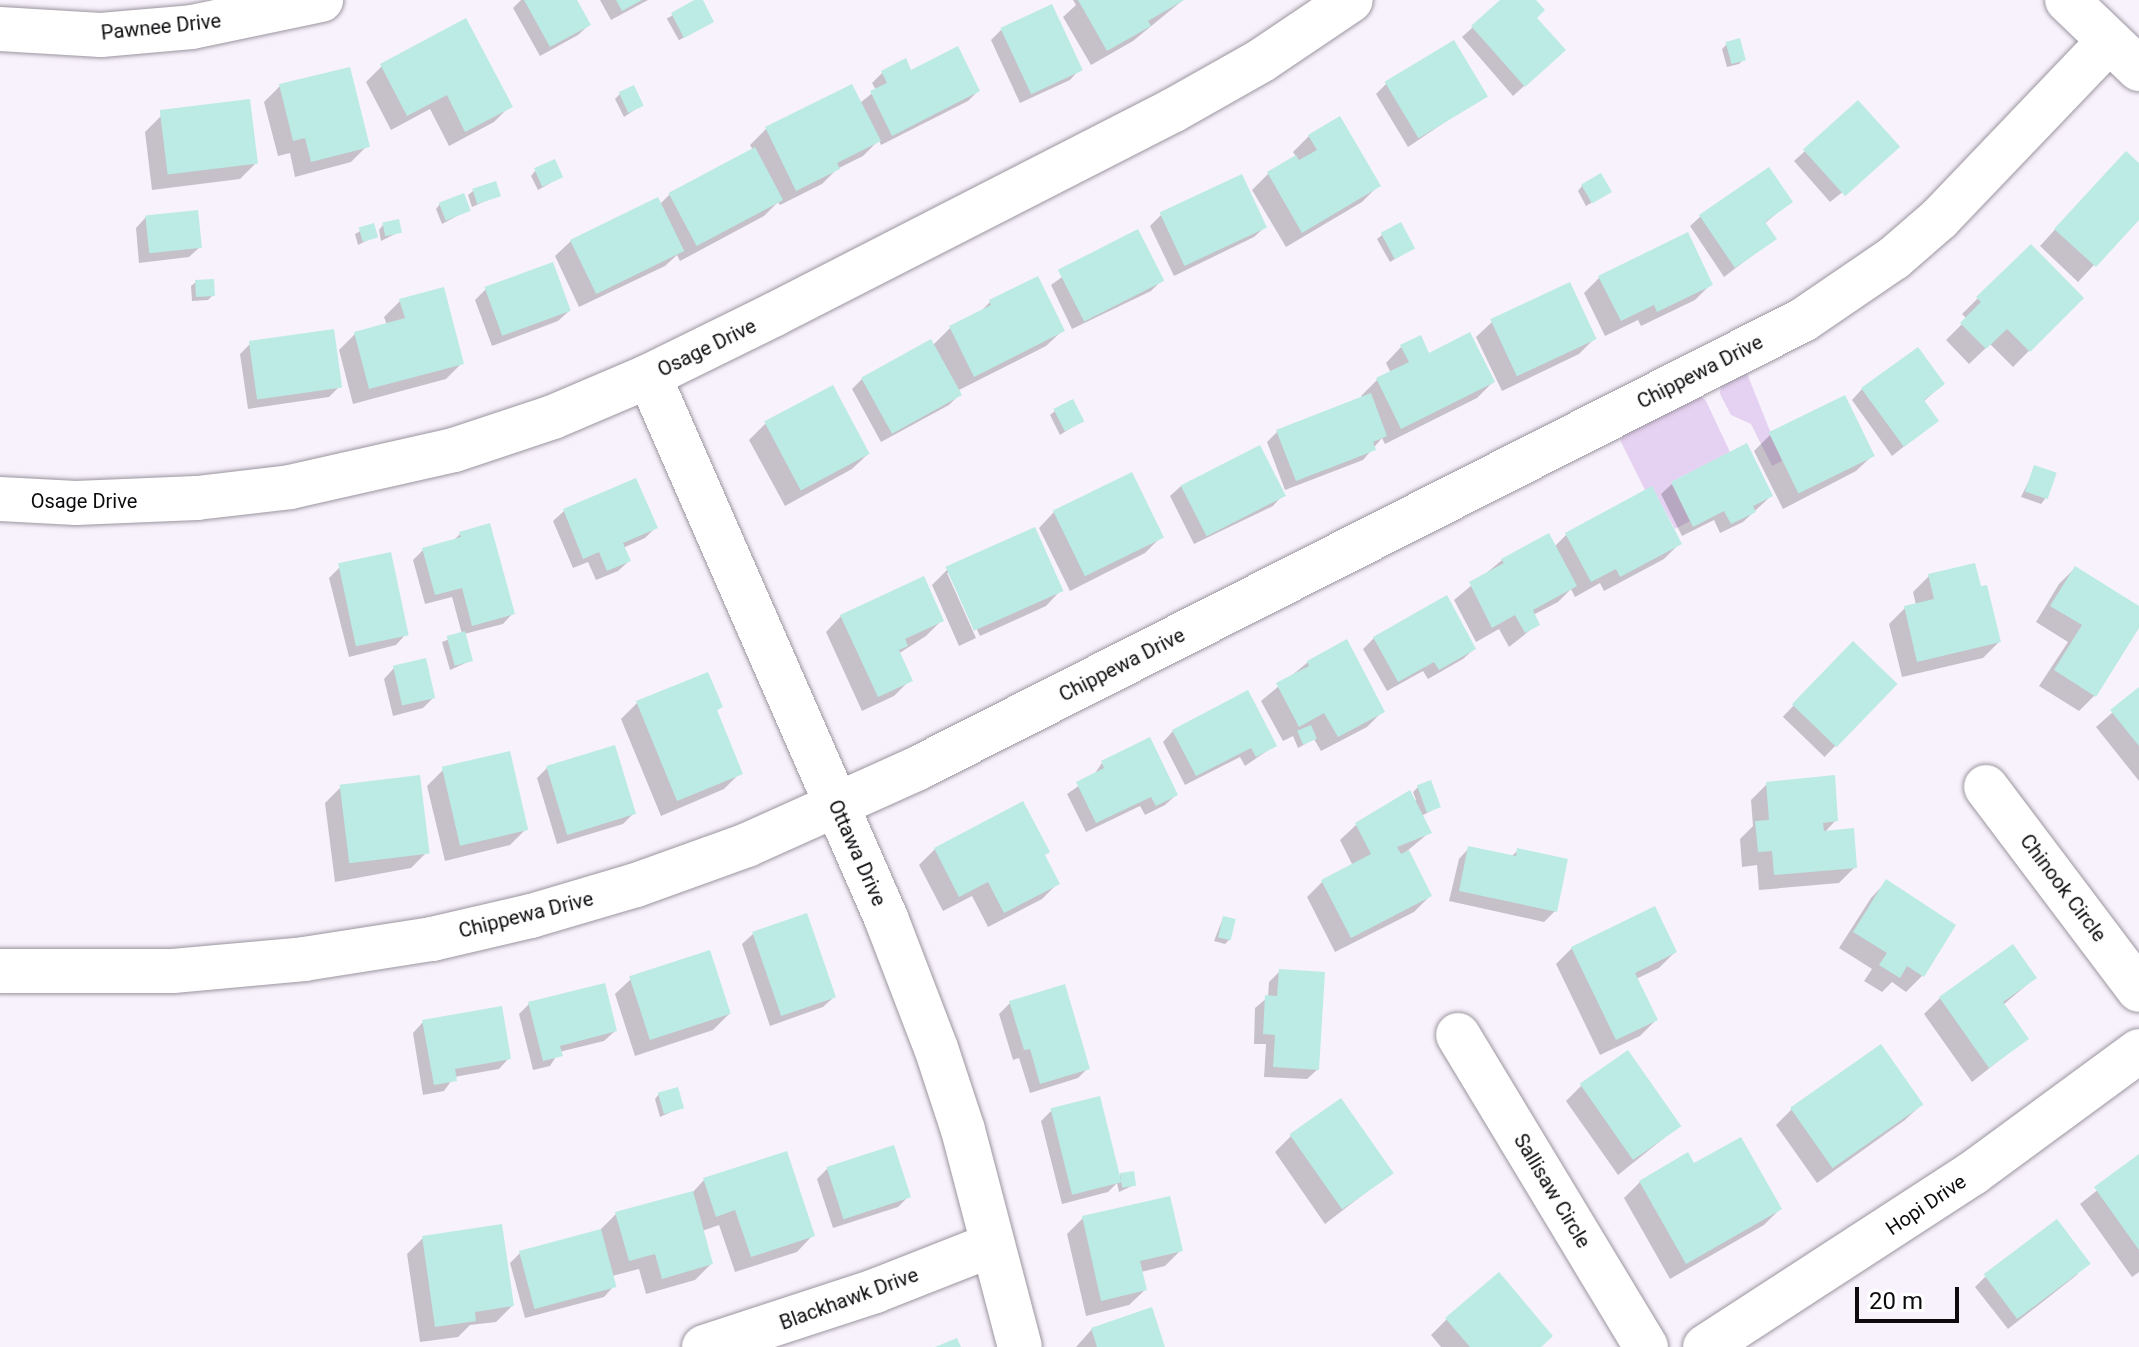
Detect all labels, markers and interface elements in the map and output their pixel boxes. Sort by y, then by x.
street label: Pawnee Drive [100,9,222,45]
street label: Osage Drive [654,314,760,382]
street label: Chippewa Drive [1633,330,1767,414]
street label: Osage Drive [31,489,137,513]
street label: Chippewa Drive [1055,623,1189,707]
street label: Ottawa Drive [823,796,891,910]
street label: Chinook Circle [2015,830,2111,946]
street label: Chippewa Drive [456,887,596,943]
street label: Sallisaw Circle [1509,1130,1595,1252]
street label: Hopi Drive [1881,1169,1971,1241]
street label: Blackhawk Drive [776,1263,922,1335]
scale bar [1859,1271,1963,1321]
text: 20 m [1869,1287,1923,1315]

